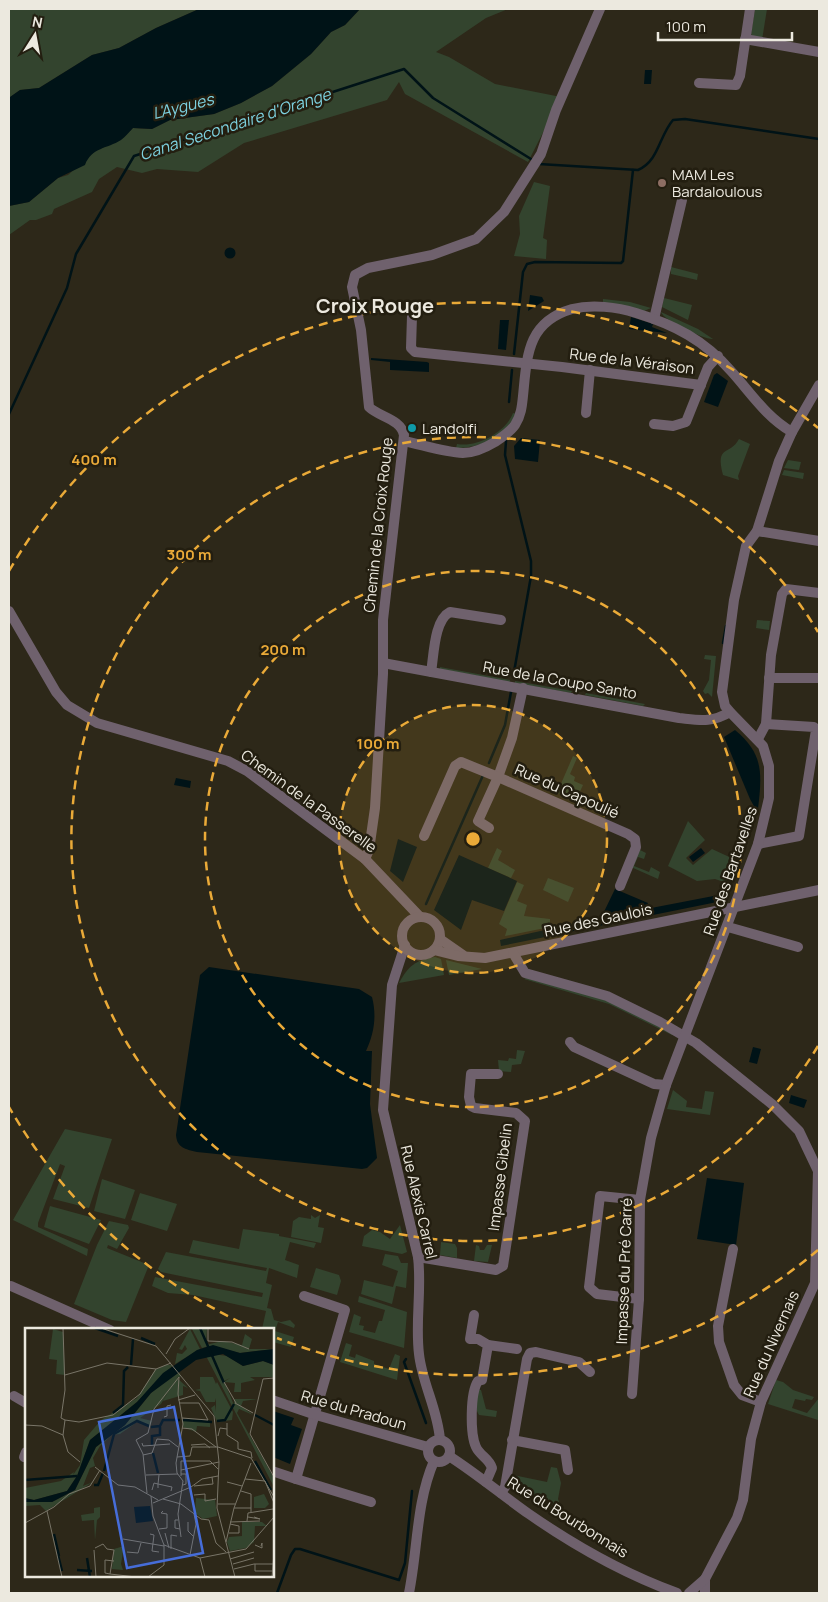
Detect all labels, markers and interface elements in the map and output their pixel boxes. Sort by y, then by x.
north arrow [10,10,60,60]
scale bar [658,10,792,42]
text: N [31,11,44,32]
text: 100 m [666,16,706,37]
water label: Canal Secondaire d'Orange [137,82,335,165]
water label: L'Aygues [150,87,217,124]
place label: MAM Les Bardaloulous [672,164,763,202]
marker: MAM Les Bardaloulous [656,177,668,189]
district label: Croix Rouge [316,292,434,319]
street label: Rue de la Véraison [569,343,696,379]
place label: Landolfi [422,418,477,439]
marker: Landolfi [406,422,418,434]
street label: Chemin de la Croix Rouge [358,436,398,614]
text: 400 m [71,449,117,470]
text: 300 m [167,544,211,565]
text: 200 m [260,639,306,660]
street label: Rue de la Coupo Santo [481,656,639,704]
text: 100 m [357,733,399,754]
street label: Chemin de la Passerelle [237,745,381,858]
street label: Rue du Capoulié [511,759,623,824]
street label: Rue des Bartavelles [698,803,762,938]
centre of rings [464,830,482,848]
street label: Rue des Gaulois [542,898,654,942]
street label: Impasse Gibelin [483,1122,517,1232]
street label: Rue Alexis Carrel [396,1143,442,1261]
street label: Impasse du Pré Carré [611,1197,637,1345]
street label: Rue du Nivernais [738,1287,804,1401]
inset map [25,1328,274,1577]
street label: Rue du Pradoun [299,1385,409,1435]
street label: Rue du Bourbonnais [504,1471,632,1563]

